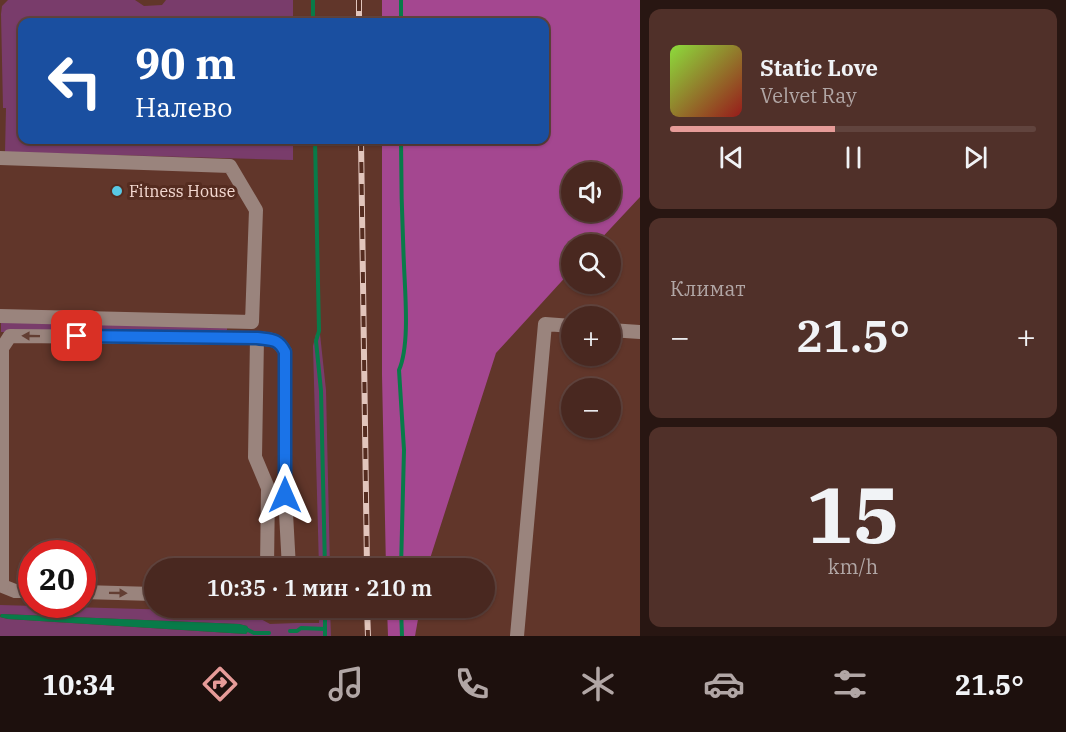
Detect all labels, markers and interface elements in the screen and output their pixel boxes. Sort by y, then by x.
text: 90 m [135,36,236,91]
icon: left [36,42,114,120]
text: Static Love [760,53,878,82]
text: Velvet Ray [760,82,857,109]
text: Налево [135,89,232,124]
icon: previous [715,141,748,174]
icon: pause [837,141,870,174]
icon: next [959,141,992,174]
map controls [561,162,621,438]
button: sound [561,162,621,222]
place label: Fitness House [129,181,235,201]
marker: Fitness House [110,184,124,198]
button: search [561,234,621,294]
text: Климат [670,275,746,302]
button: + [561,306,621,366]
text: 21.5° [796,306,910,364]
pin [51,310,102,361]
text: − [670,315,690,358]
text: + [1016,315,1036,358]
icon: arrive [60,319,93,352]
one-way arrow [21,331,40,341]
button: − [561,378,621,438]
position arrow [253,463,317,527]
text: 15 [806,463,900,564]
speed limit sign: 20 [18,540,96,618]
text: km/h [828,553,878,580]
text: 10:35 · 1 мин · 210 m [207,573,432,602]
one-way arrow [109,588,128,598]
icon: directions [199,663,241,705]
icon: music [325,663,367,705]
icon: phone [451,663,493,705]
icon: climate [577,663,619,705]
icon: car [703,663,745,705]
icon: filters [829,663,871,705]
text: 10:34 [42,667,115,702]
text: 21.5° [955,667,1024,702]

